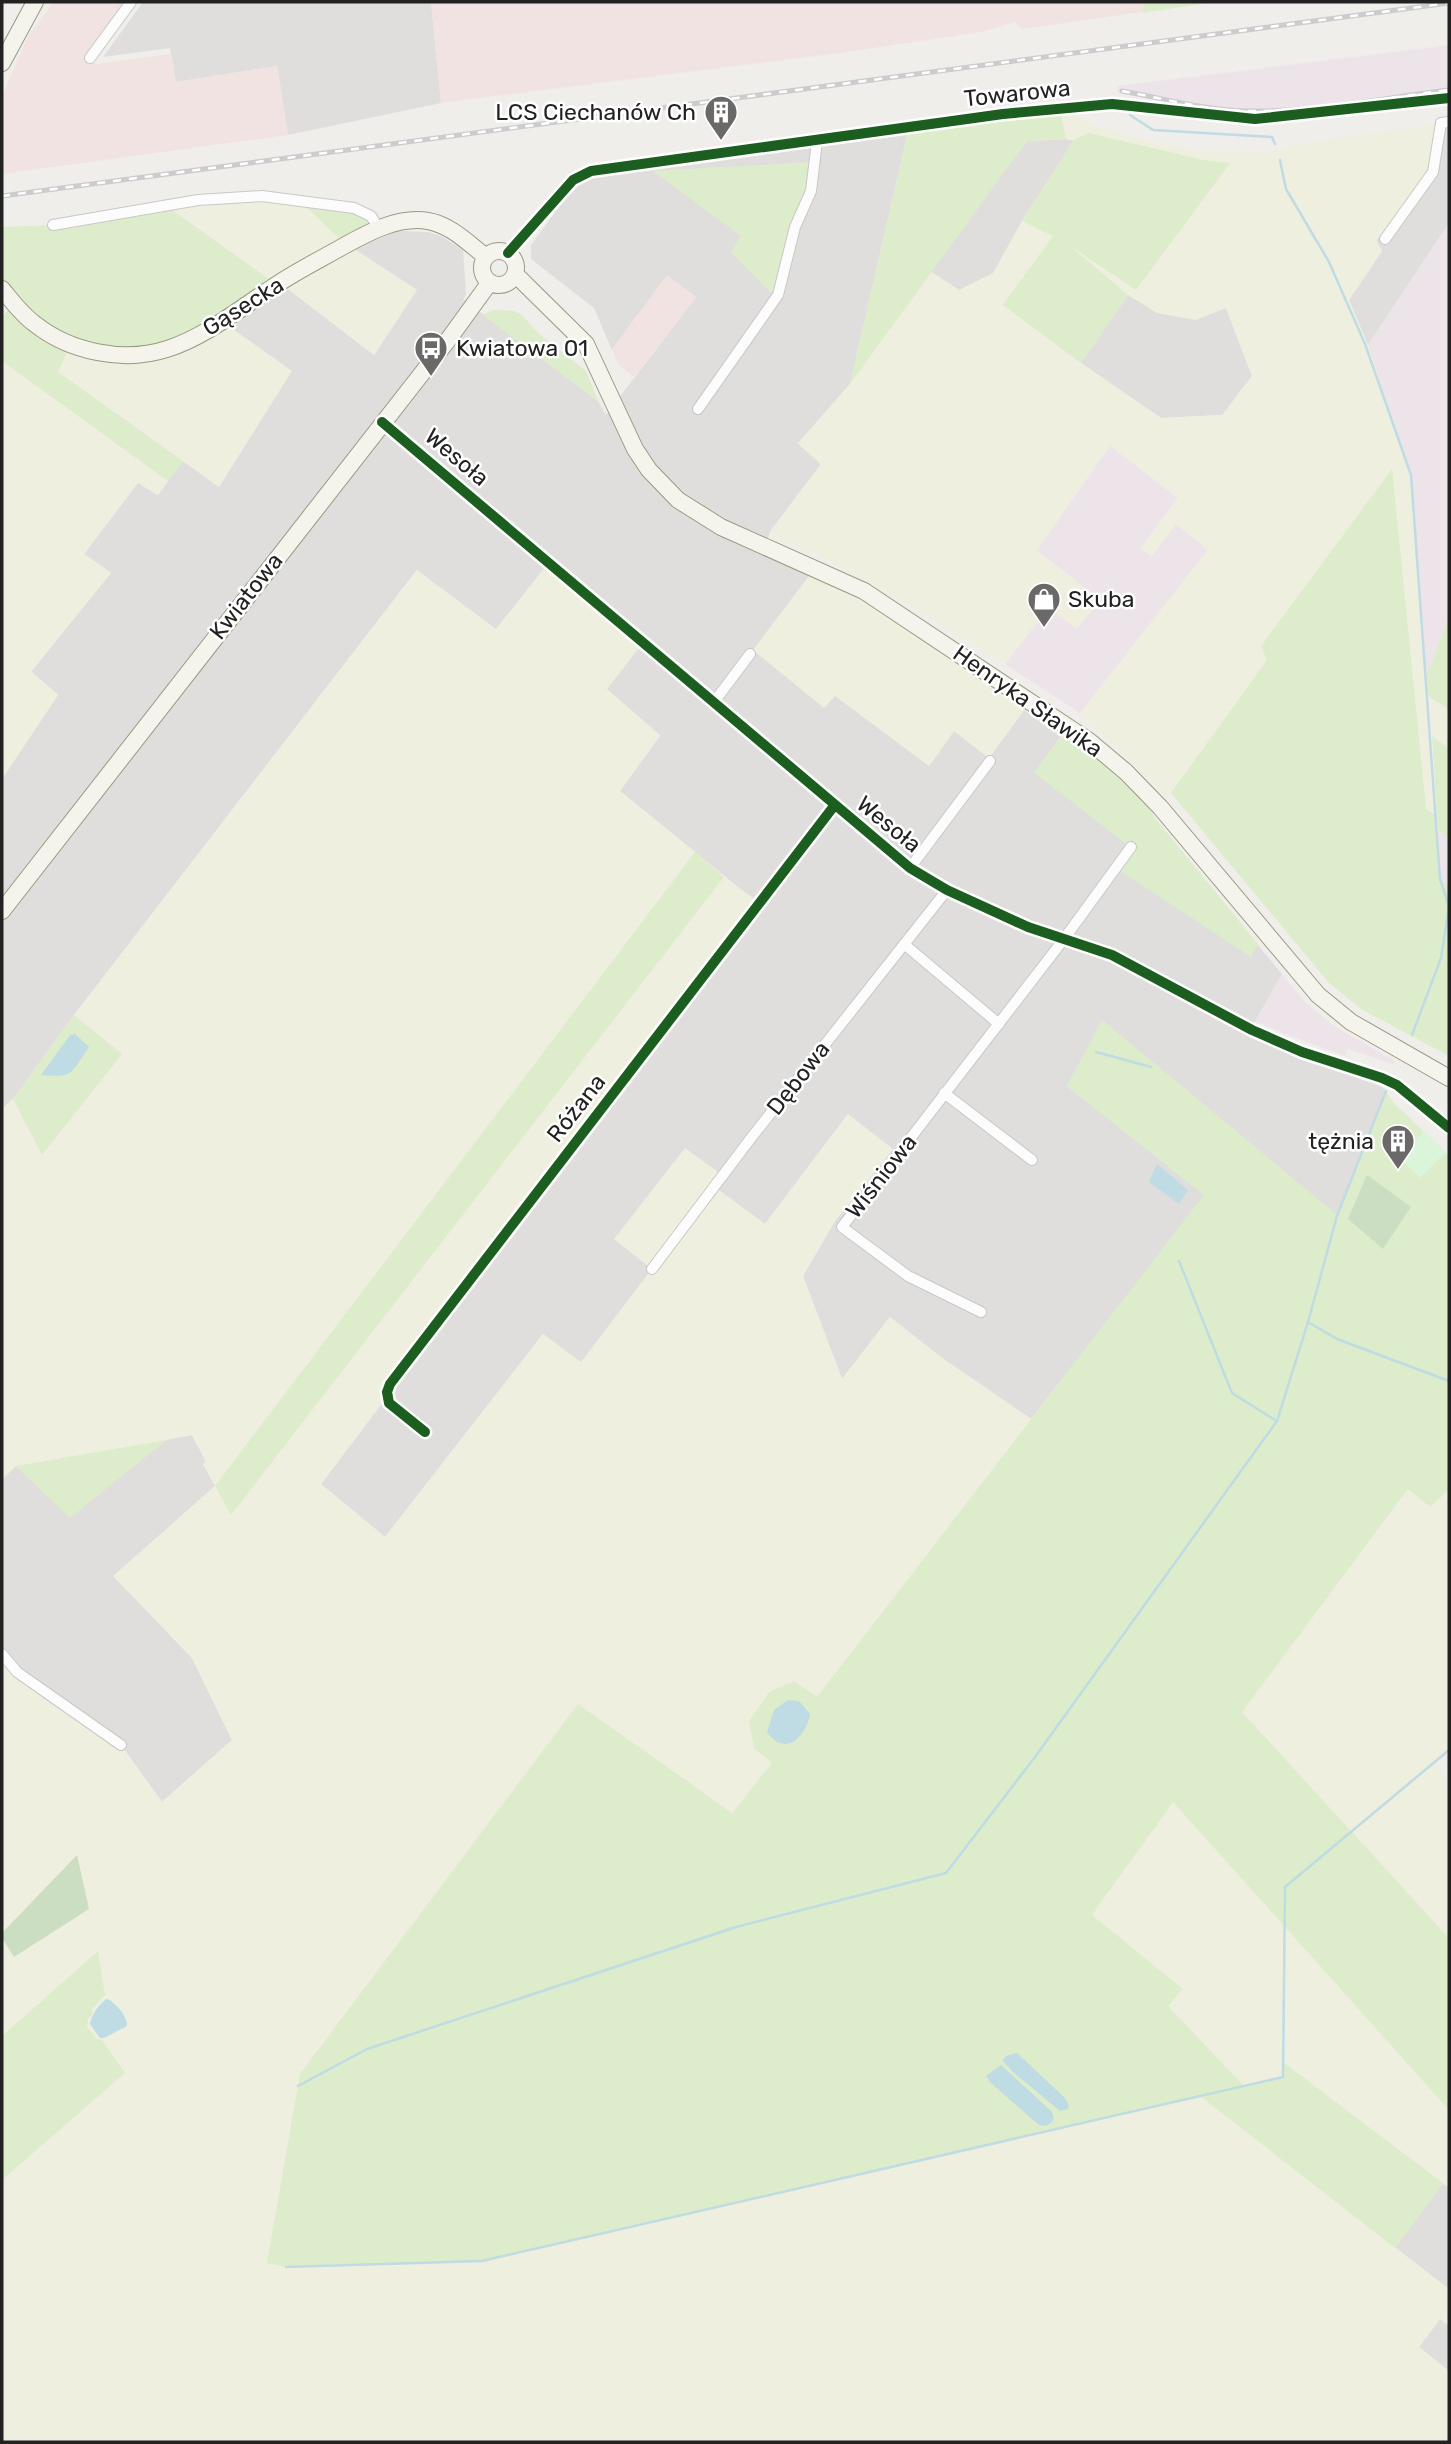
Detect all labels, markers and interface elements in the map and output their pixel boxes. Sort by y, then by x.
street label: Towarowa [962,73,1072,113]
building icon: LCS Ciechanów Ch [702,93,740,142]
place label: LCS Ciechanów Ch [495,98,696,126]
street label: Gąsecka [197,270,289,342]
bus stop icon: Kwiatowa 01 [412,329,450,378]
place label: Kwiatowa 01 [456,334,588,362]
street label: Wesoła [419,422,495,492]
street label: Kwiatowa [204,547,288,645]
shop icon: Skuba [1025,580,1063,629]
place label: Skuba [1068,585,1134,613]
street label: Henryka Sławika [948,639,1108,763]
street label: Wesoła [851,790,927,858]
street label: Dębowa [760,1035,836,1121]
street label: Różana [541,1068,611,1148]
building icon: tężnia [1379,1122,1417,1171]
place label: tężnia [1308,1127,1374,1155]
street label: Wiśniowa [840,1128,922,1224]

